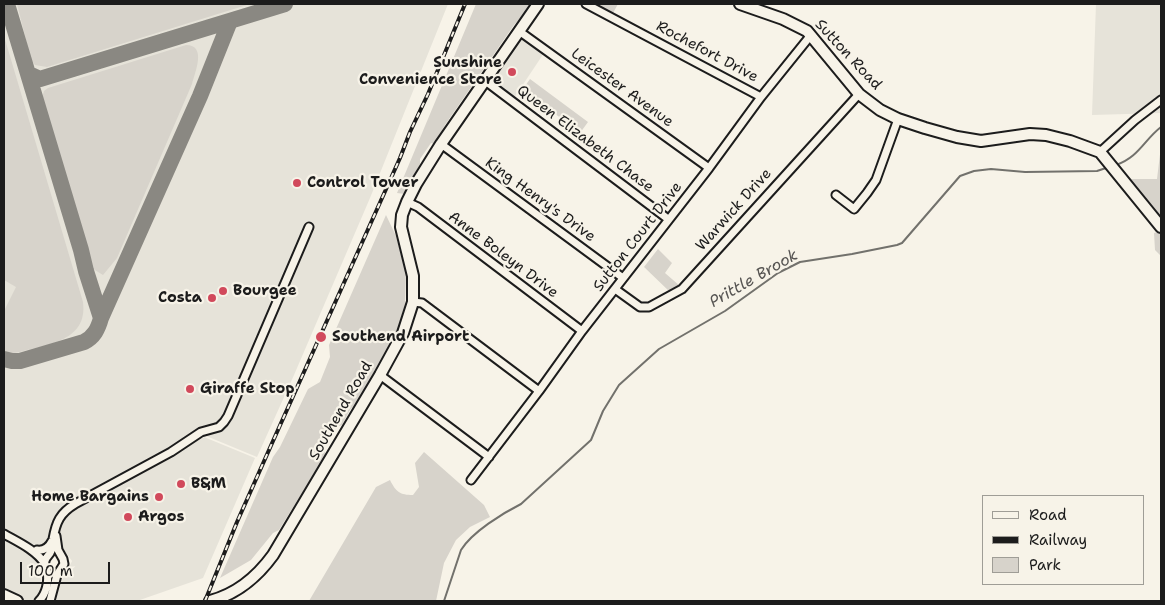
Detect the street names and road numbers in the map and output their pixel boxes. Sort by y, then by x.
street label: Sutton Road [811,16,885,94]
street label: Rochefort Drive [653,18,761,86]
street label: Leicester Avenue [567,45,677,131]
street label: Queen Elizabeth Chase [513,82,657,196]
street label: King Henry's Drive [481,154,599,246]
street label: Warwick Drive [692,165,776,255]
street label: Sutton Court Drive [590,179,686,295]
street label: Anne Boleyn Drive [445,208,561,302]
street label: Southend Road [305,358,377,464]

